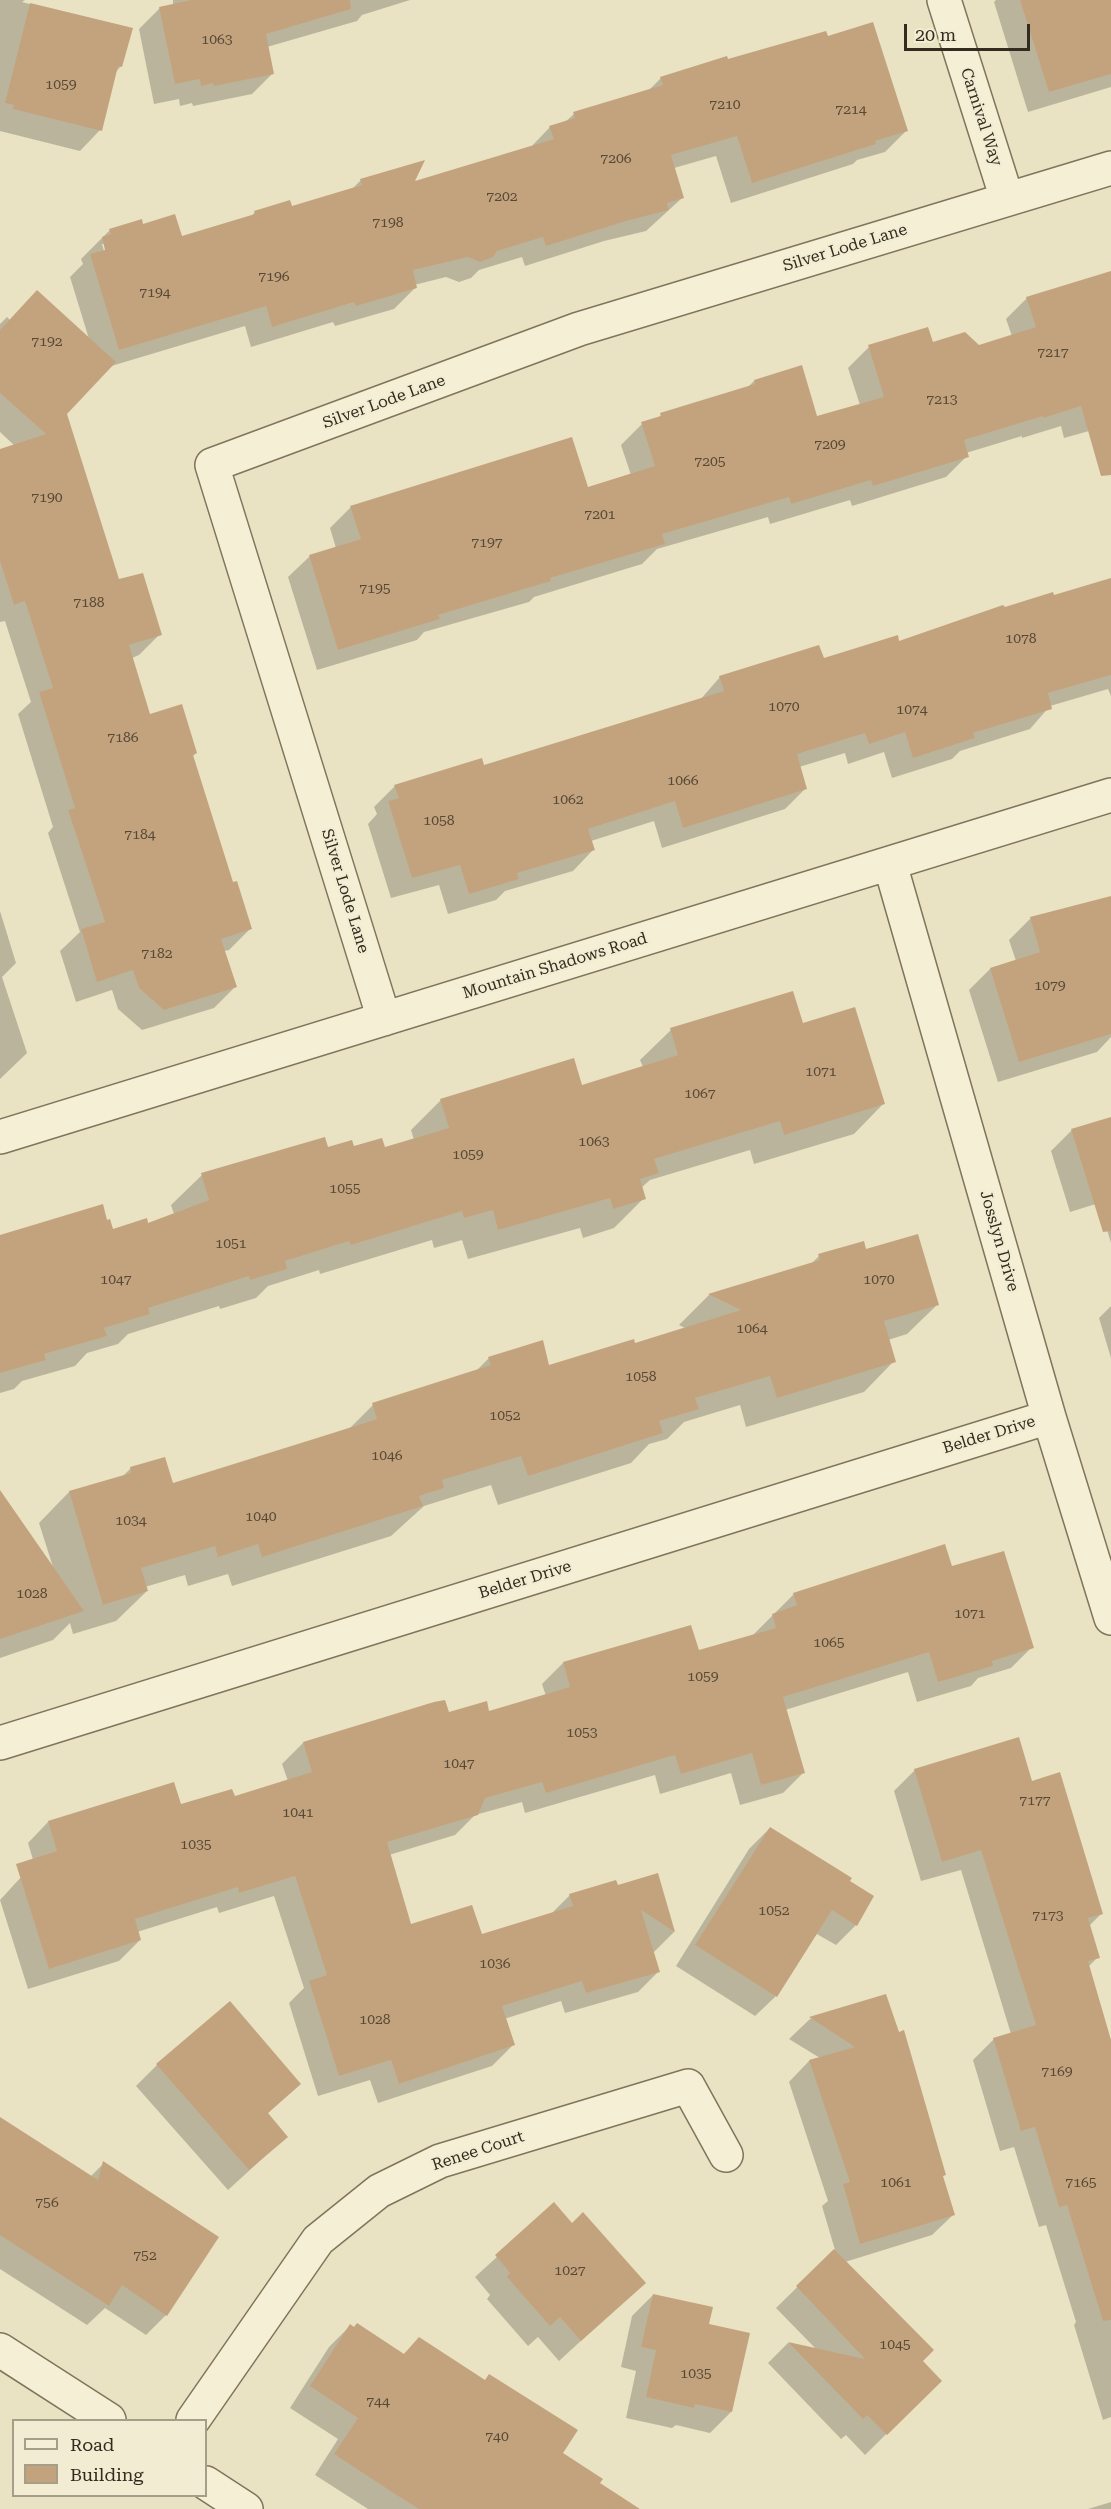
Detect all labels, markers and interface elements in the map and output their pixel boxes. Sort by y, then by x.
scale bar [907,12,1033,50]
text: 20 m [915,24,956,45]
house number: 1063 [201,32,233,48]
street label: Carnival Way [956,66,1006,168]
house number: 1059 [45,77,77,93]
house number: 7210 [709,97,741,113]
house number: 7214 [835,102,867,118]
house number: 7206 [600,151,632,167]
house number: 7202 [486,189,518,205]
house number: 7198 [372,215,404,231]
street label: Silver Lode Lane [780,220,910,276]
house number: 7196 [258,269,290,285]
house number: 7194 [139,285,171,301]
house number: 7192 [31,334,63,350]
house number: 7217 [1037,345,1069,361]
street label: Silver Lode Lane [320,371,448,433]
house number: 7213 [926,392,958,408]
house number: 7209 [814,437,846,453]
house number: 7205 [694,454,726,470]
house number: 7190 [31,490,63,506]
house number: 7201 [584,507,616,523]
house number: 7197 [471,535,503,551]
house number: 7195 [359,581,391,597]
house number: 7188 [73,595,105,611]
house number: 1078 [1005,631,1037,647]
house number: 1070 [768,699,800,715]
house number: 1074 [896,702,928,718]
house number: 7186 [107,730,139,746]
house number: 1066 [667,773,699,789]
house number: 1062 [552,792,584,808]
house number: 1058 [423,813,455,829]
street label: Silver Lode Lane [317,826,373,956]
house number: 7184 [124,827,156,843]
street label: Mountain Shadows Road [460,929,650,1003]
house number: 7182 [141,946,173,962]
house number: 1079 [1034,978,1066,994]
house number: 1071 [805,1064,837,1080]
house number: 1067 [684,1086,716,1102]
house number: 1063 [578,1134,610,1150]
house number: 1059 [452,1147,484,1163]
house number: 1055 [329,1181,361,1197]
street label: Josslyn Drive [975,1188,1023,1294]
house number: 1051 [215,1236,247,1252]
house number: 1047 [100,1272,132,1288]
house number: 1070 [863,1272,895,1288]
house number: 1064 [736,1321,768,1337]
house number: 1058 [625,1369,657,1385]
house number: 1052 [489,1408,521,1424]
street label: Belder Drive [940,1412,1038,1458]
house number: 1046 [371,1448,403,1464]
house number: 1040 [245,1509,277,1525]
house number: 1034 [115,1513,147,1529]
street label: Belder Drive [476,1557,574,1603]
house number: 1028 [16,1586,48,1602]
house number: 1071 [954,1606,986,1622]
house number: 1065 [813,1635,845,1651]
house number: 1059 [687,1669,719,1685]
house number: 1053 [566,1725,598,1741]
house number: 1047 [443,1756,475,1772]
house number: 7177 [1019,1793,1051,1809]
house number: 1041 [282,1805,314,1821]
house number: 1035 [180,1837,212,1853]
house number: 1052 [758,1903,790,1919]
house number: 7173 [1032,1908,1064,1924]
house number: 1036 [479,1956,511,1972]
house number: 1028 [359,2012,391,2028]
house number: 7169 [1041,2064,1073,2080]
street label: Renee Court [429,2127,527,2175]
house number: 1061 [880,2175,912,2191]
house number: 7165 [1065,2175,1097,2191]
house number: 756 [35,2195,59,2211]
house number: 752 [133,2248,157,2264]
house number: 1027 [554,2263,586,2279]
house number: 1045 [879,2337,911,2353]
house number: 1035 [680,2366,712,2382]
house number: 744 [366,2394,390,2410]
legend [12,2419,207,2497]
house number: 740 [485,2429,509,2445]
text: Road [70,2434,114,2455]
text: Building [70,2464,144,2485]

